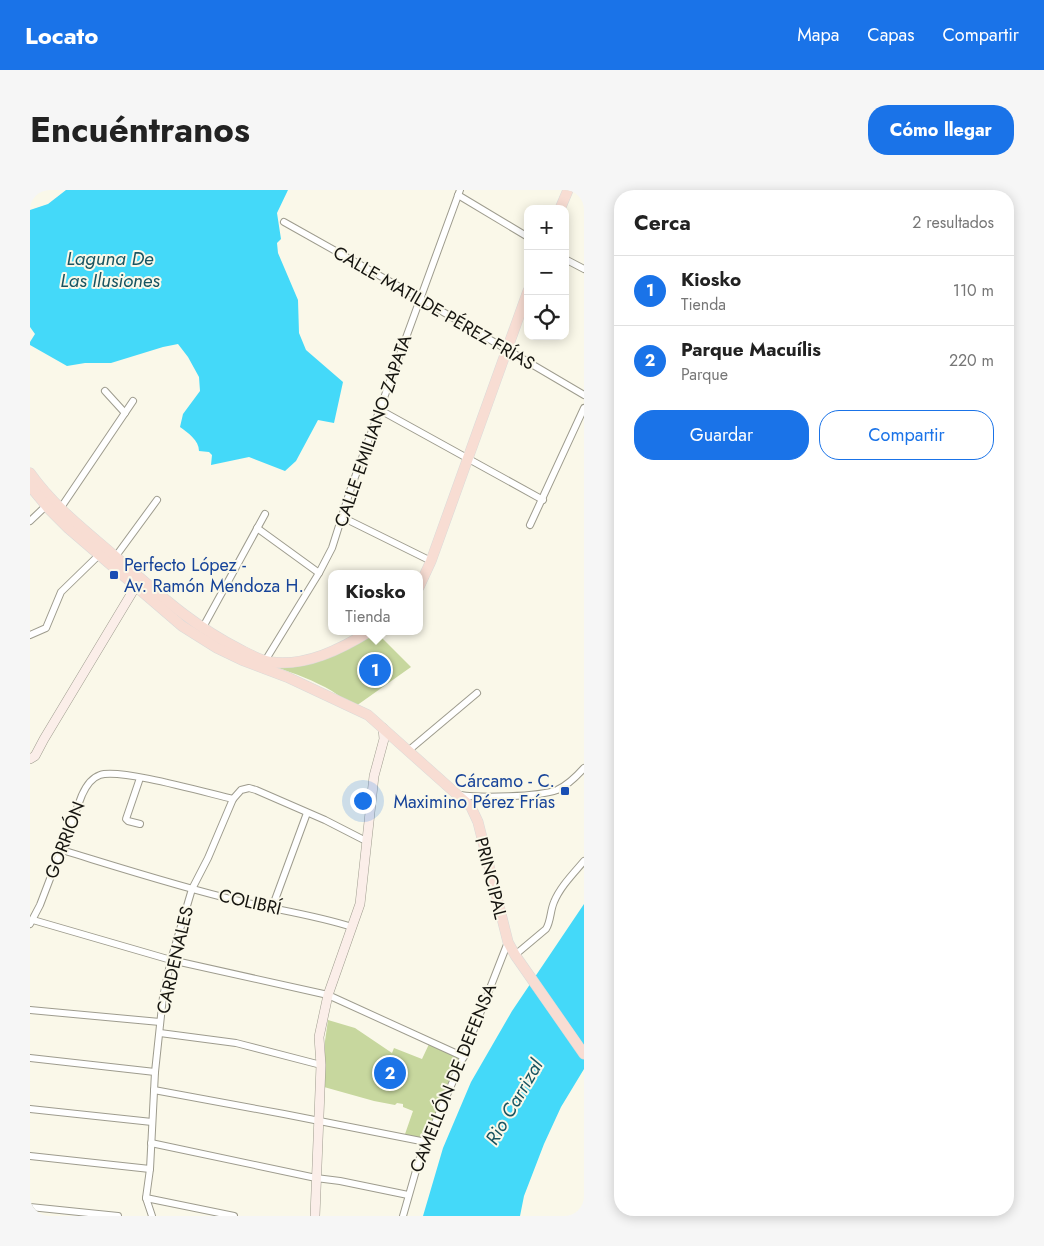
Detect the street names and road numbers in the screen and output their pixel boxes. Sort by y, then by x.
street label: CALLE MATILDE PÉREZ FRÍAS [328,239,540,377]
street label: CALLE EMILIANO ZAPATA [328,331,418,531]
street label: GORRIÓN [38,798,92,882]
street label: PRINCIPAL [468,834,514,922]
street label: COLIBRÍ [216,882,284,922]
street label: CARDENALES [150,903,200,1016]
street label: CAMELLÓN DE DEFENSA [403,979,503,1176]

